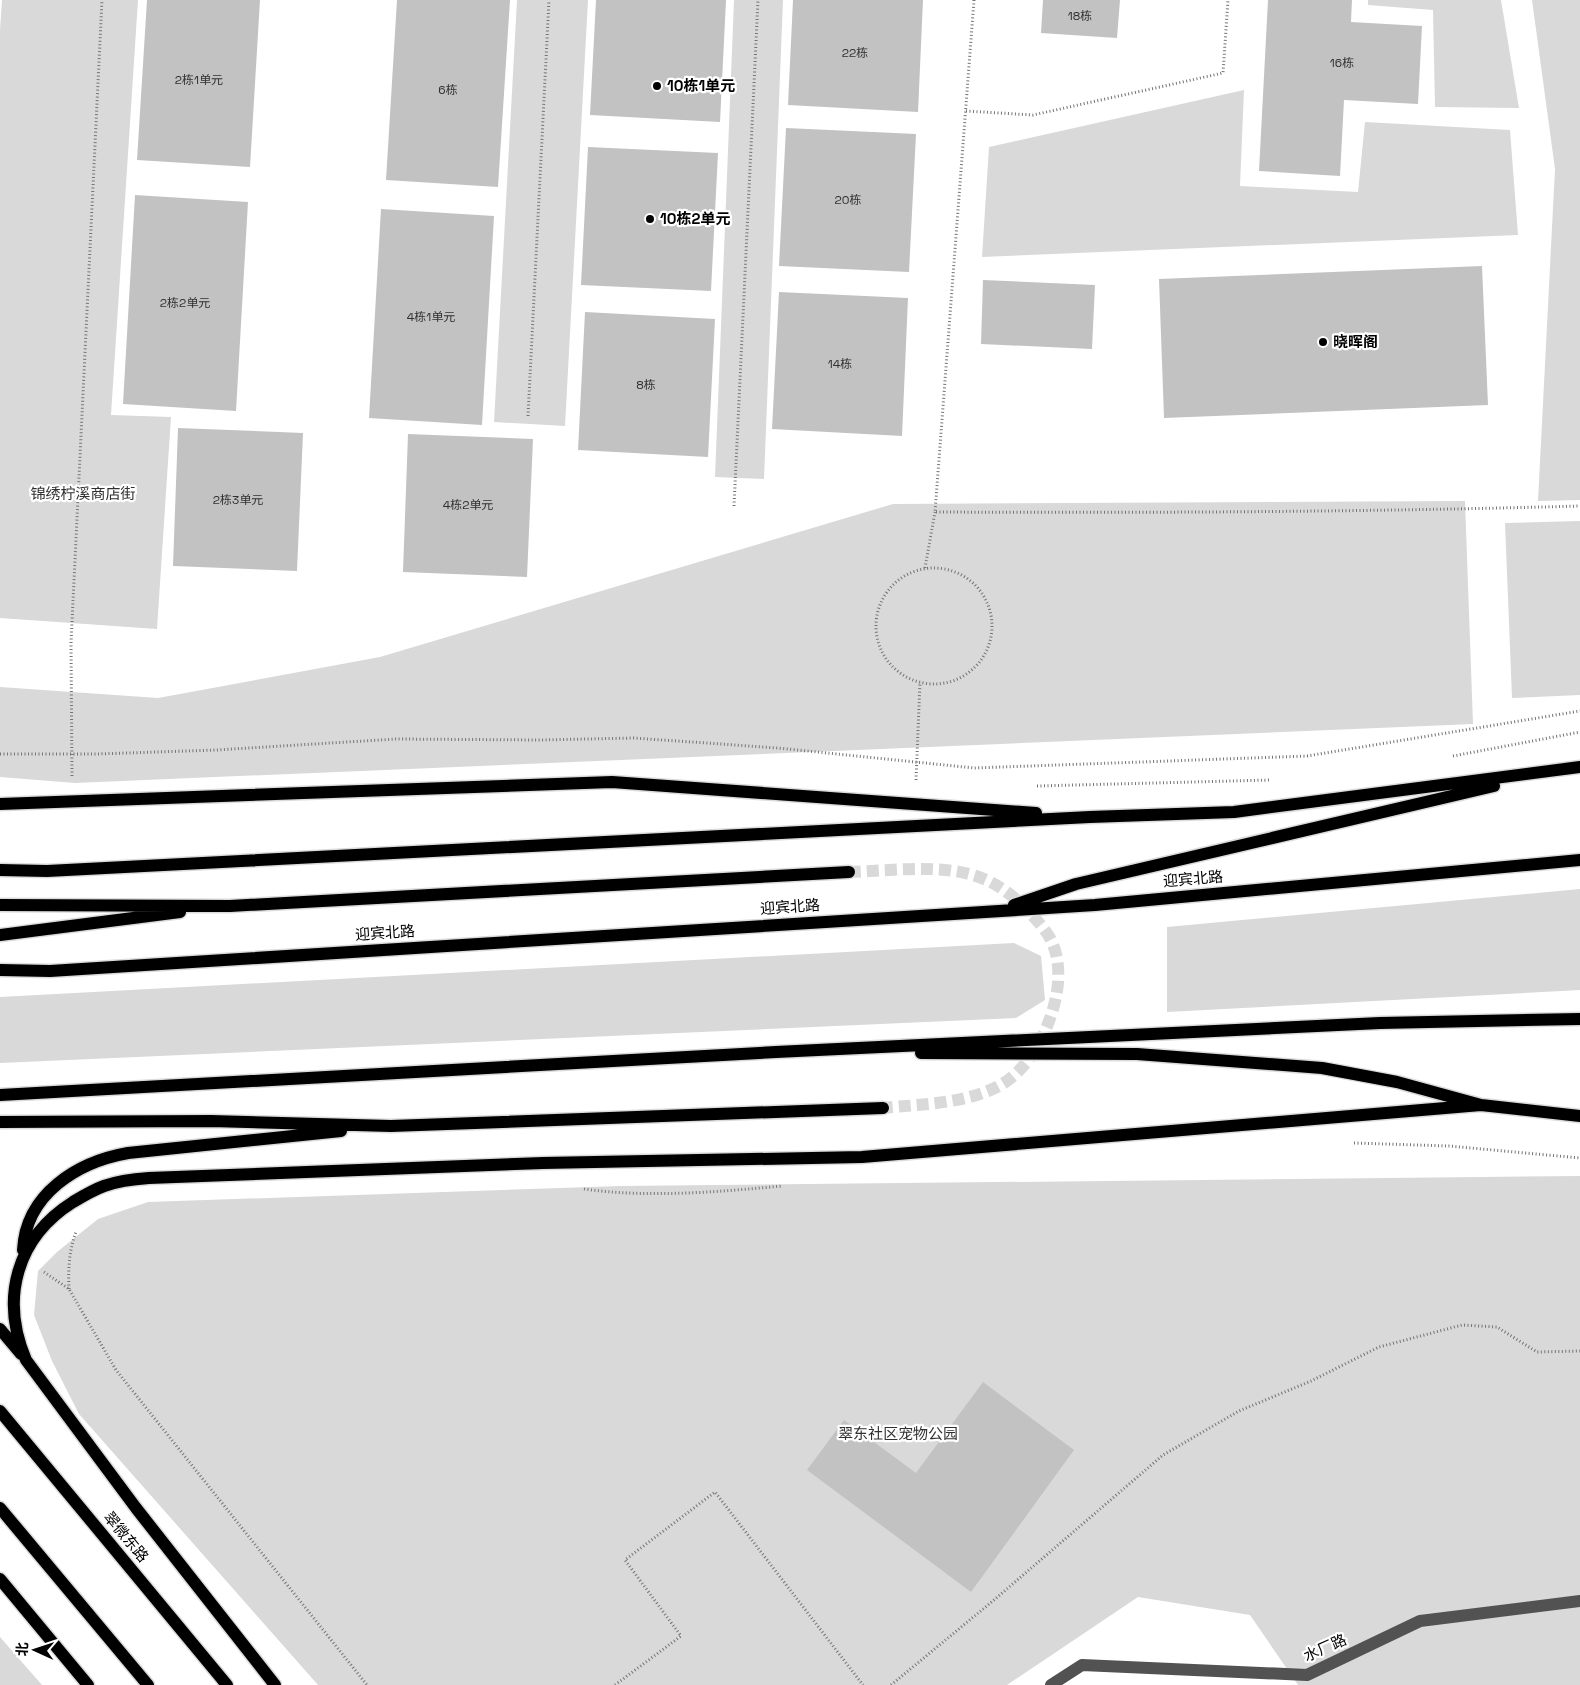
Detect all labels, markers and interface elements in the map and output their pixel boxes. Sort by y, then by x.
house number: 18栋 [1068,8,1092,24]
house number: 22栋 [842,45,868,61]
house number: 16栋 [1330,55,1354,71]
house number: 2栋1单元 [175,72,223,88]
place label: 10栋1单元 [667,76,735,95]
marker: 10栋1单元 [651,80,663,92]
house number: 6栋 [438,82,458,98]
house number: 20栋 [835,192,861,208]
place label: 10栋2单元 [660,209,730,228]
marker: 10栋2单元 [644,213,656,225]
house number: 2栋2单元 [160,295,210,311]
house number: 4栋1单元 [407,309,455,325]
place label: 晓晖阁 [1333,332,1378,351]
marker: 晓晖阁 [1317,336,1329,348]
house number: 14栋 [828,356,852,372]
house number: 8栋 [636,377,656,393]
park label: 锦绣柠溪商店街 [30,484,136,503]
house number: 2栋3单元 [213,492,263,508]
house number: 4栋2单元 [443,497,493,513]
street label: 迎宾北路 [1162,866,1224,891]
street label: 迎宾北路 [759,895,821,918]
street label: 迎宾北路 [354,921,416,944]
park label: 翠东社区宠物公园 [838,1424,958,1443]
street label: 翠微东路 [100,1508,153,1566]
north arrow [10,1625,60,1675]
street label: 水厂路 [1300,1630,1349,1665]
text: 北 [13,1642,31,1657]

